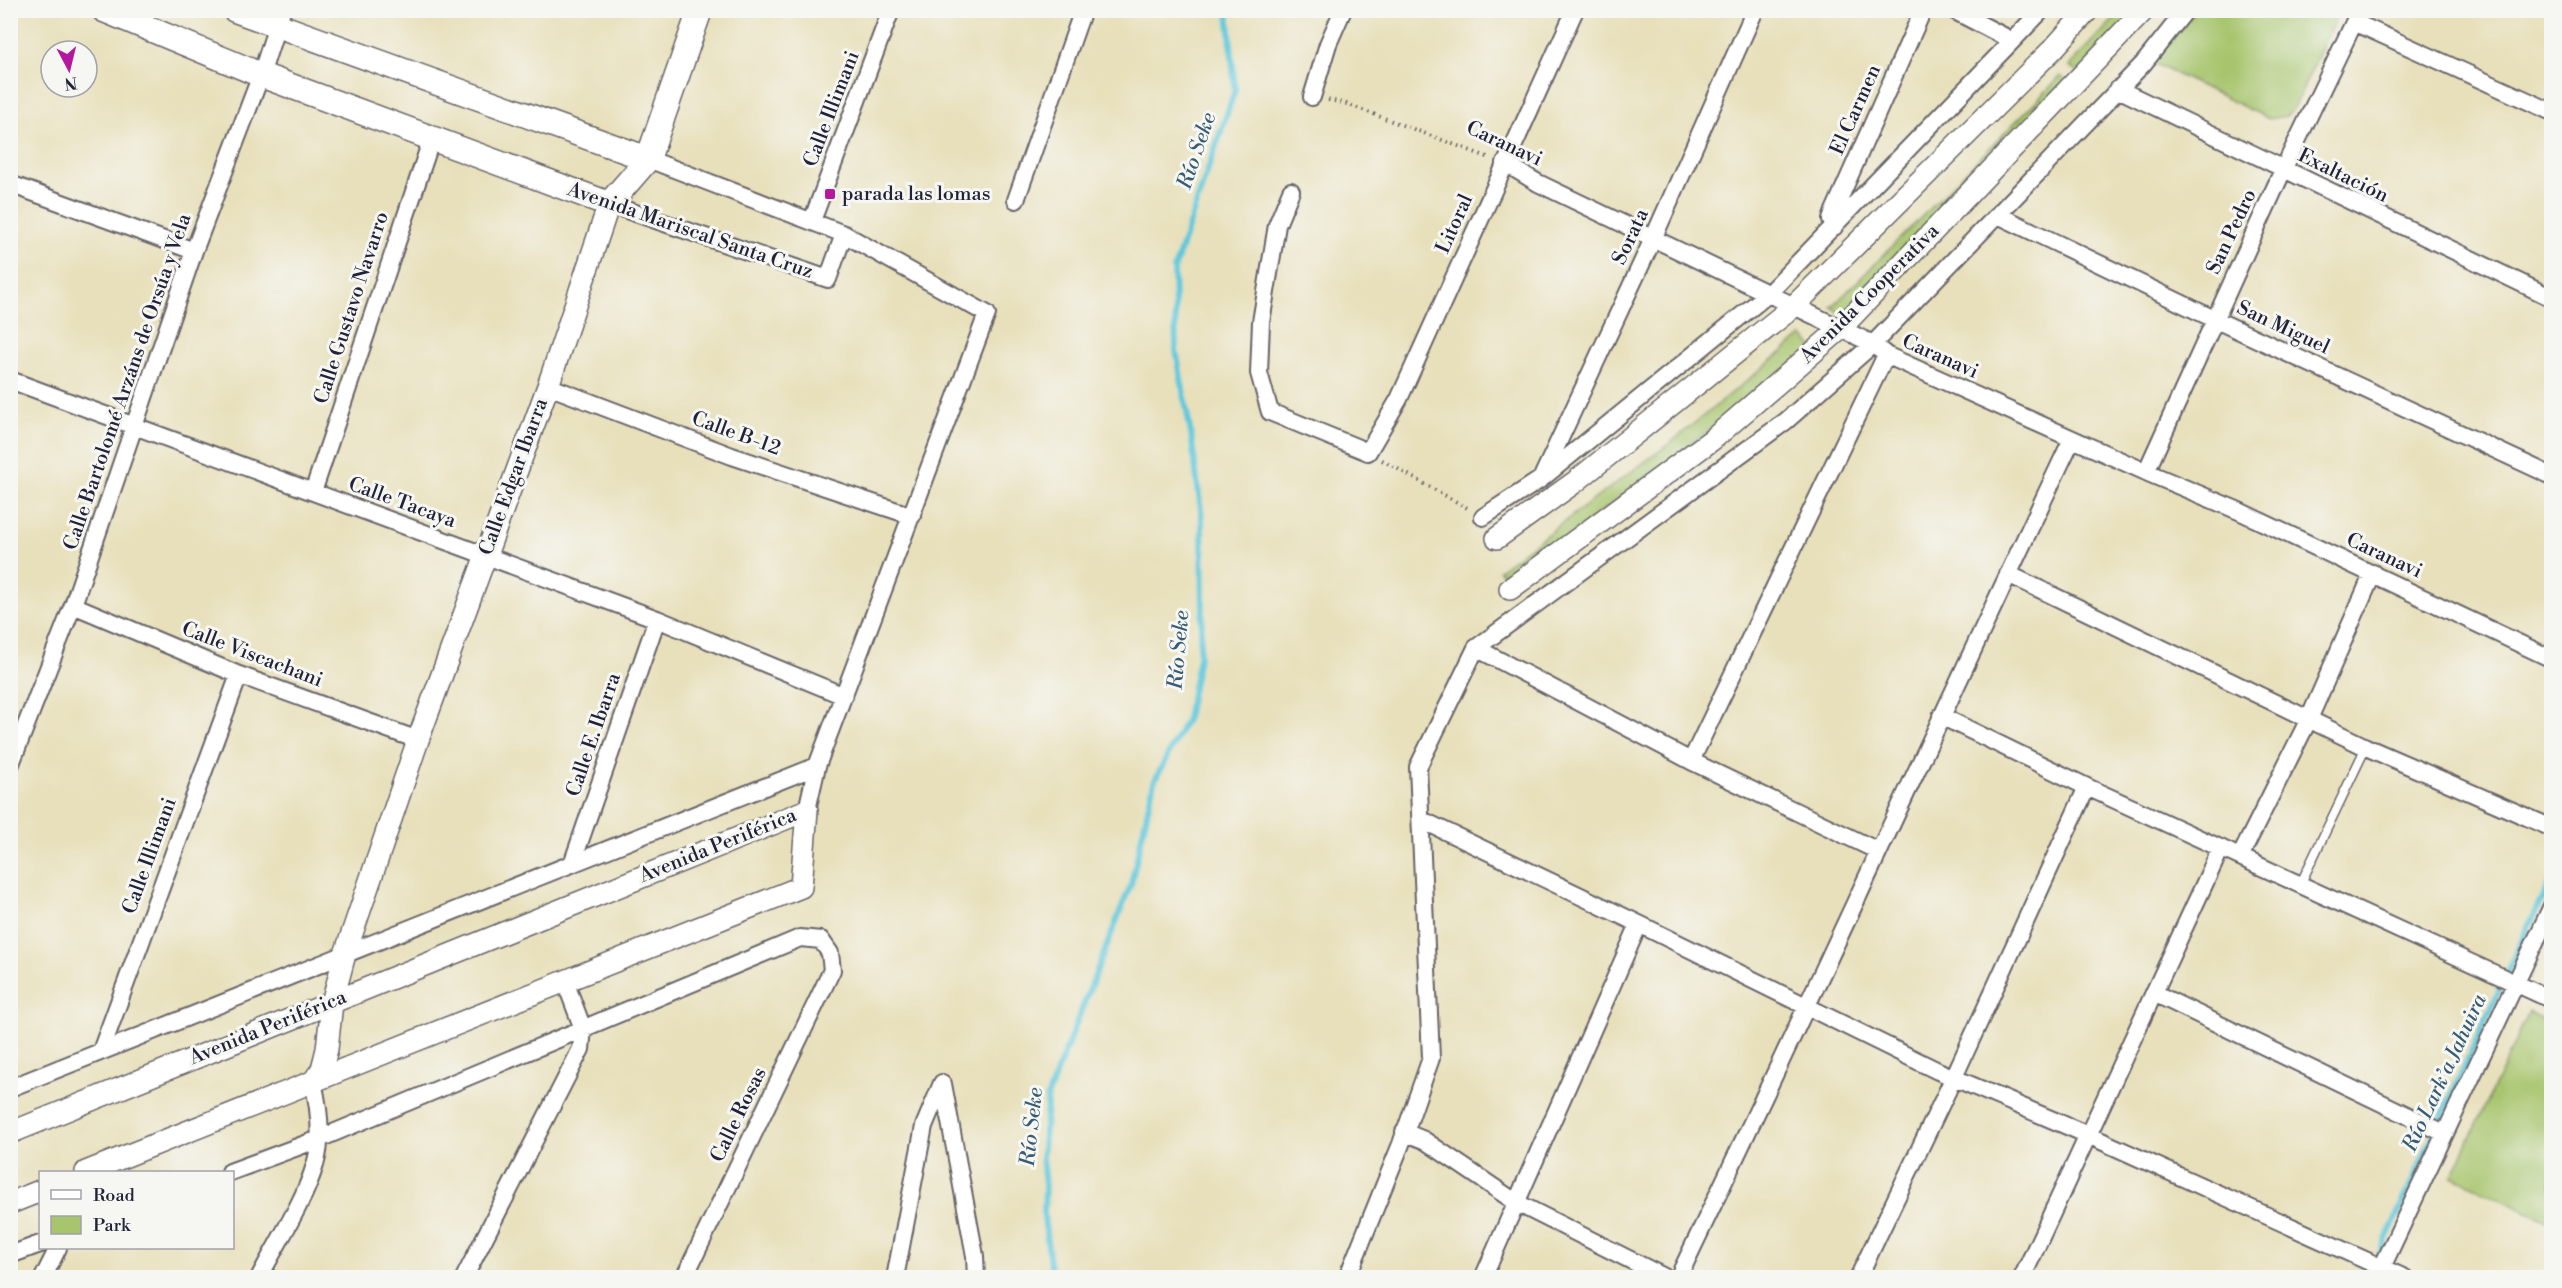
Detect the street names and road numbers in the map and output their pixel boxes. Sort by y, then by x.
street label: Calle Illimani [798,47,866,170]
street label: El Carmen [1825,61,1887,159]
street label: Caranavi [1462,116,1546,173]
street label: Exaltación [2294,143,2392,209]
street label: Avenida Mariscal Santa Cruz [563,177,816,285]
street label: San Pedro [2201,185,2263,279]
street label: Litoral [1431,190,1479,258]
street label: Sorata [1607,204,1655,269]
street label: Calle Gustavo Navarro [309,209,395,407]
street label: Calle Bartolomé Arzáns de Orsúa y Vela [59,210,198,553]
street label: Avenida Cooperativa [1794,218,1946,370]
street label: San Miguel [2233,296,2334,360]
street label: Caranavi [1898,329,1982,385]
street label: Calle Edgar Ibarra [474,394,554,559]
street label: Calle B-12 [688,406,784,462]
street label: Calle Tacaya [345,472,460,534]
street label: Caranavi [2342,528,2426,585]
street label: Calle Viscachani [178,617,326,694]
street label: Calle E. Ibarra [561,669,627,800]
street label: Calle Illimani [117,794,183,918]
street label: Avenida Periférica [635,803,801,889]
street label: Avenida Periférica [185,985,351,1071]
street label: Calle Rosas [705,1063,773,1167]

